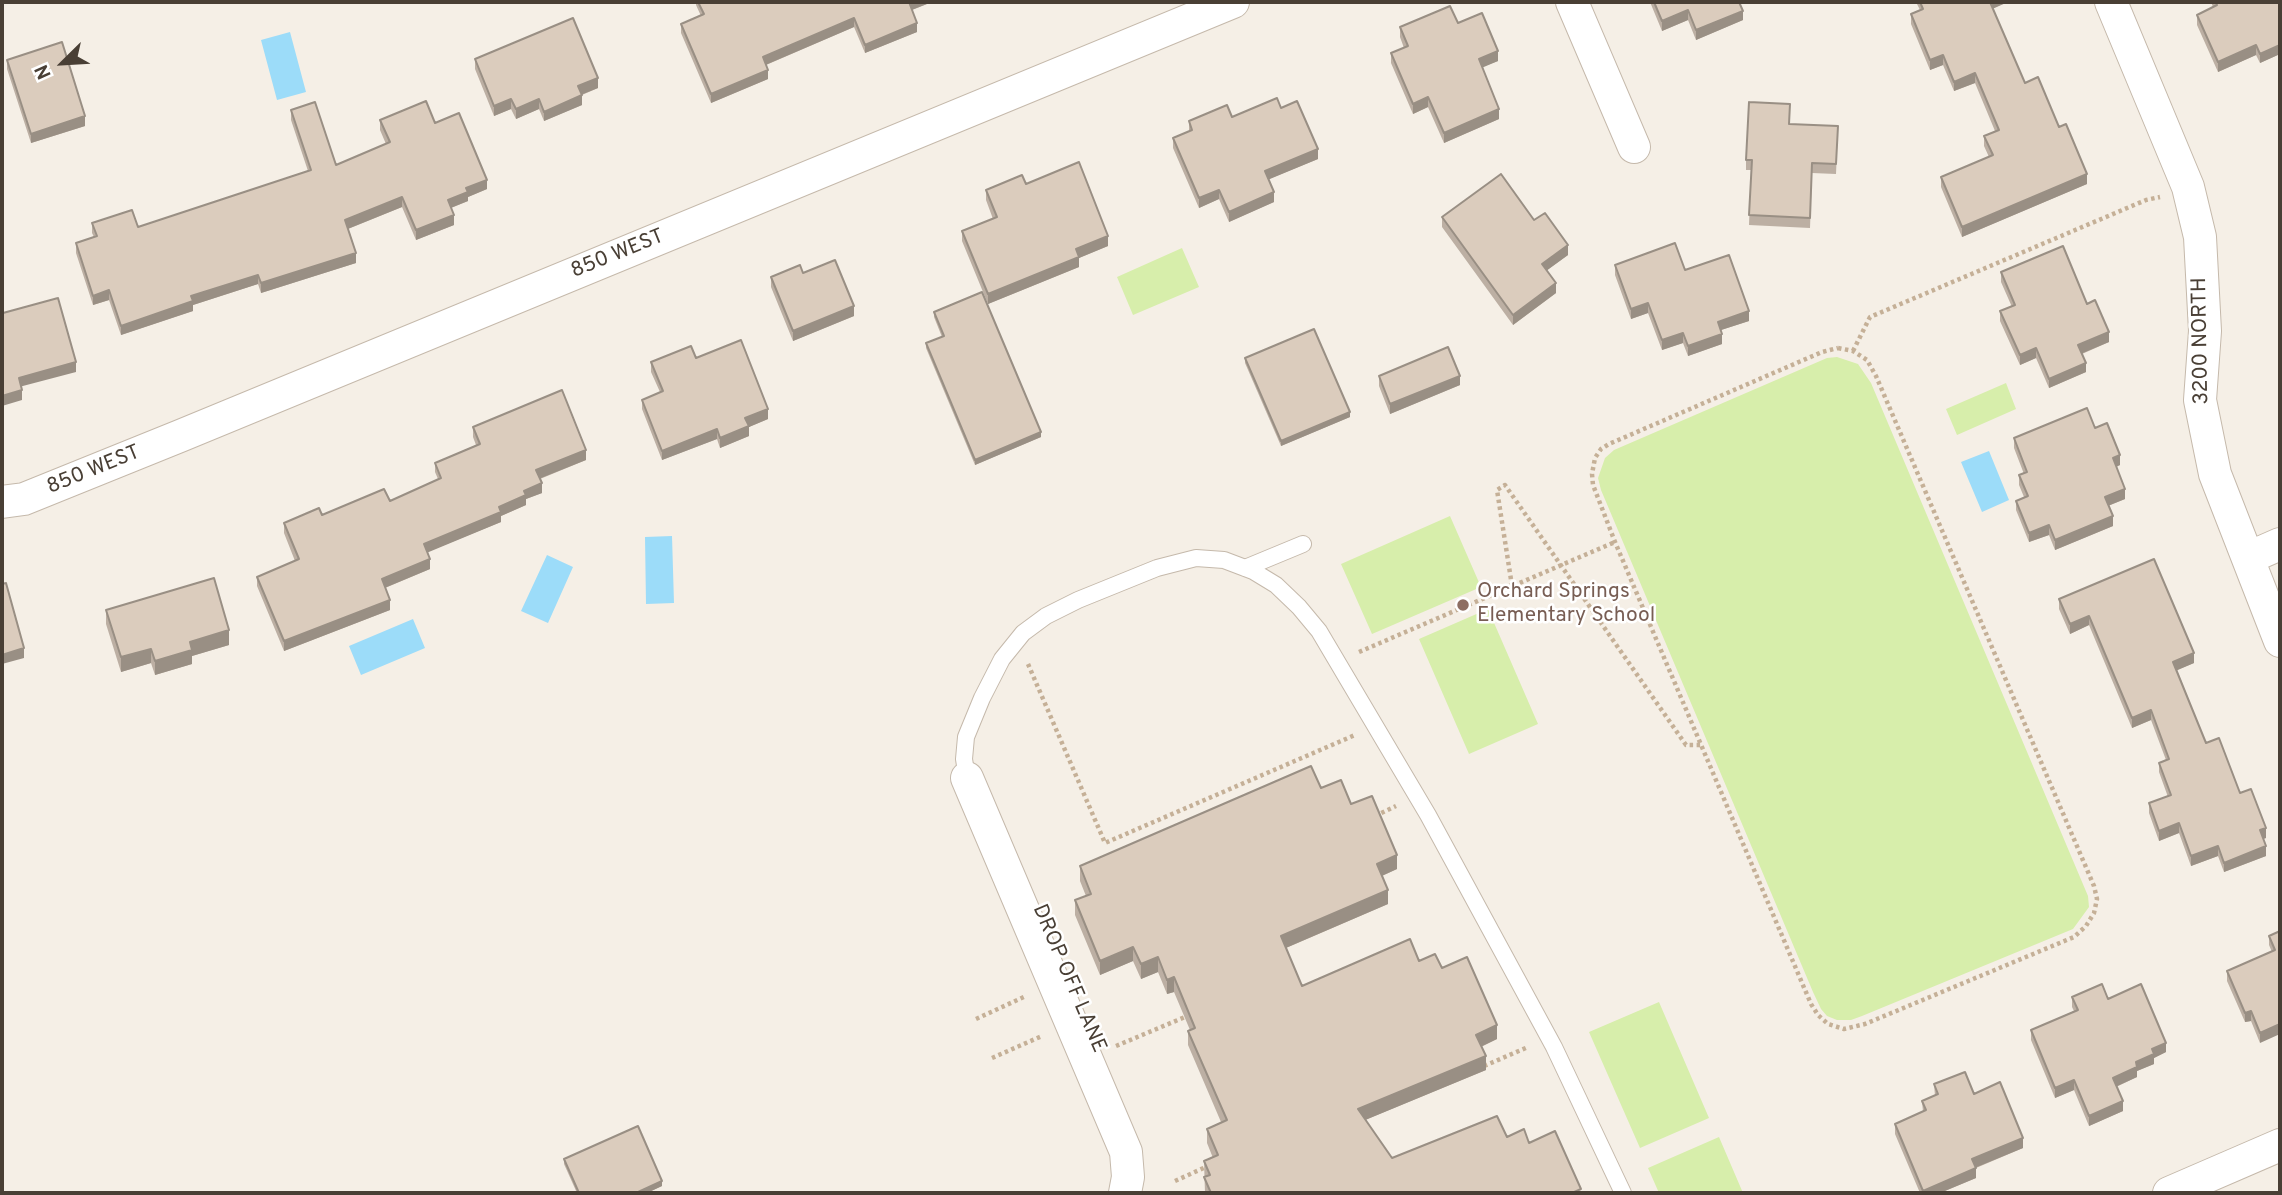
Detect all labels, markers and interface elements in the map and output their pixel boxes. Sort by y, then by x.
north arrow [28,28,98,98]
text: N [30,60,58,83]
street label: 850 WEST [568,225,668,285]
street label: 3200 NORTH [2188,277,2216,405]
street label: 850 WEST [44,441,144,501]
place label: Orchard Springs Elementary School [1477,580,1655,630]
marker: Orchard Springs Elementary School [1455,597,1471,613]
street label: DROP OFF LANE [1025,901,1111,1057]

